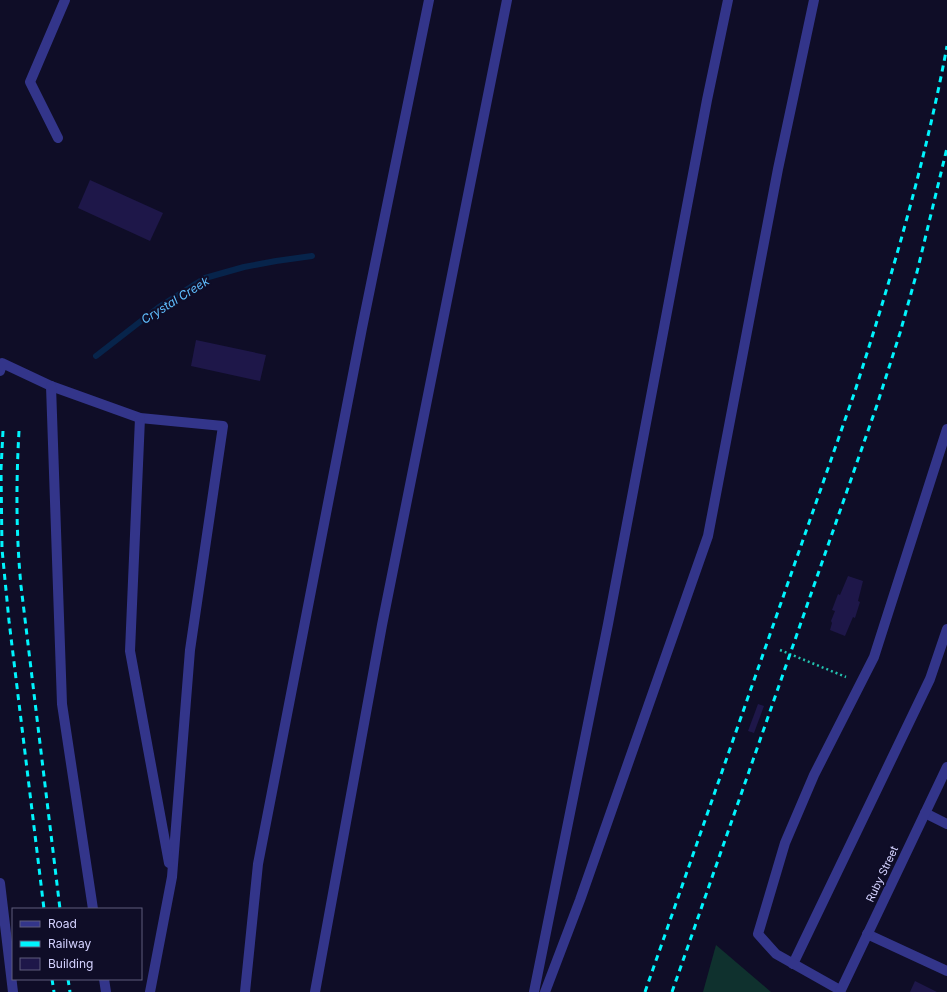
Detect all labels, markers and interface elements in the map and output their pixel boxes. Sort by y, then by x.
water label: Crystal Creek [138,273,212,327]
street label: Ruby Street [863,843,901,904]
legend [12,908,142,980]
text: Road [48,916,77,931]
text: Railway [48,936,92,951]
text: Building [48,956,93,971]

